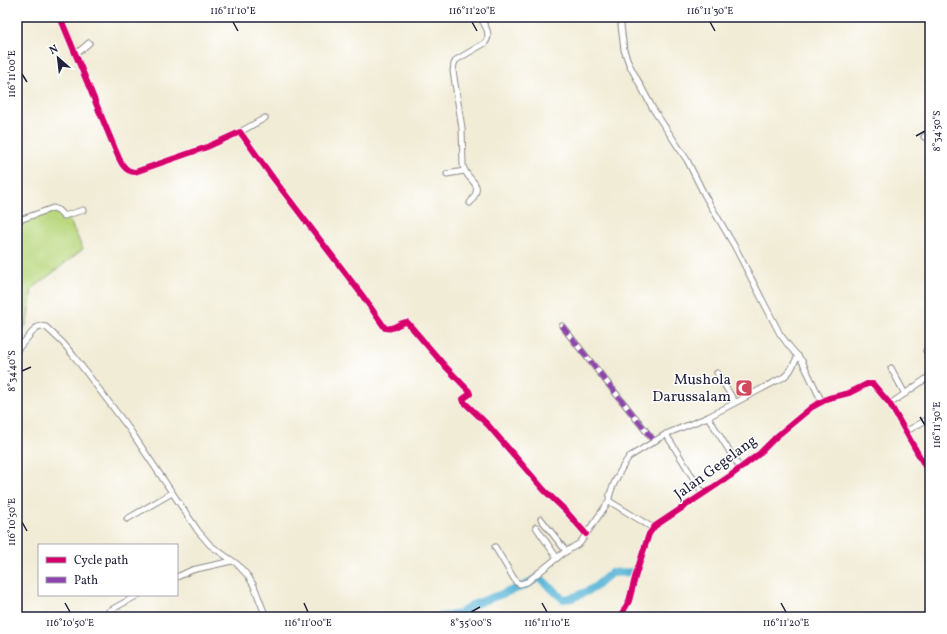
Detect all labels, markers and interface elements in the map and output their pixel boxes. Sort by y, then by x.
text: 116°11'10"E [210,4,256,18]
text: 116°11'20"E [449,4,495,18]
text: 116°11'30"E [687,4,733,18]
north arrow [38,38,78,78]
text: N [47,42,61,59]
text: 116°11'00"E [5,50,19,98]
text: 8°34'50"S [930,110,944,152]
text: 8°34'40"S [5,350,19,392]
place label: Mushola Darussalam [652,370,731,408]
mosque icon: Mushola Darussalam [734,378,754,398]
text: 116°11'30"E [930,402,944,448]
street label: Jalan Gegelang [670,431,762,505]
text: 116°10'50"E [5,498,19,546]
legend [38,544,178,596]
text: Cycle path [74,553,129,569]
text: Path [74,573,98,589]
text: 116°10'50"E [46,616,94,630]
text: 116°11'00"E [284,616,332,630]
text: 8°35'00"S [450,616,492,630]
text: 116°11'10"E [524,616,570,630]
text: 116°11'20"E [763,616,809,630]

